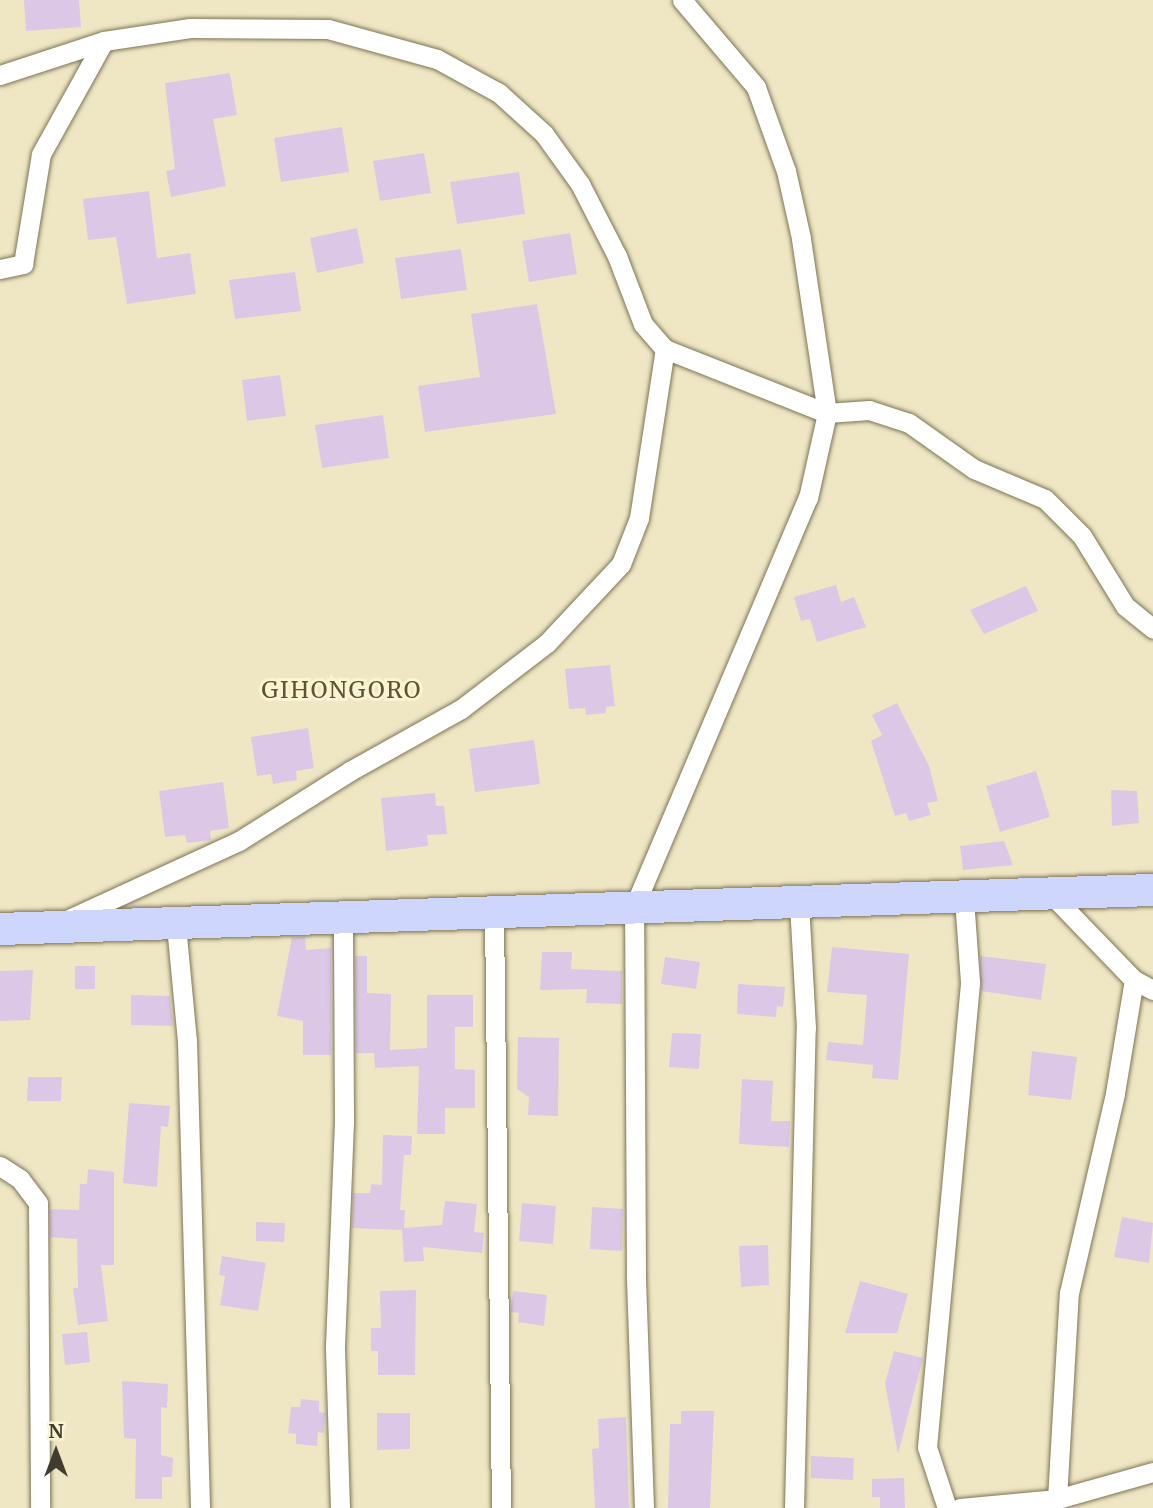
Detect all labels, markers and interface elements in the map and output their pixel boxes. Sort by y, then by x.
district label: GIHONGORO [263,676,421,704]
north arrow [21,1417,91,1487]
text: N [48,1419,64,1443]

